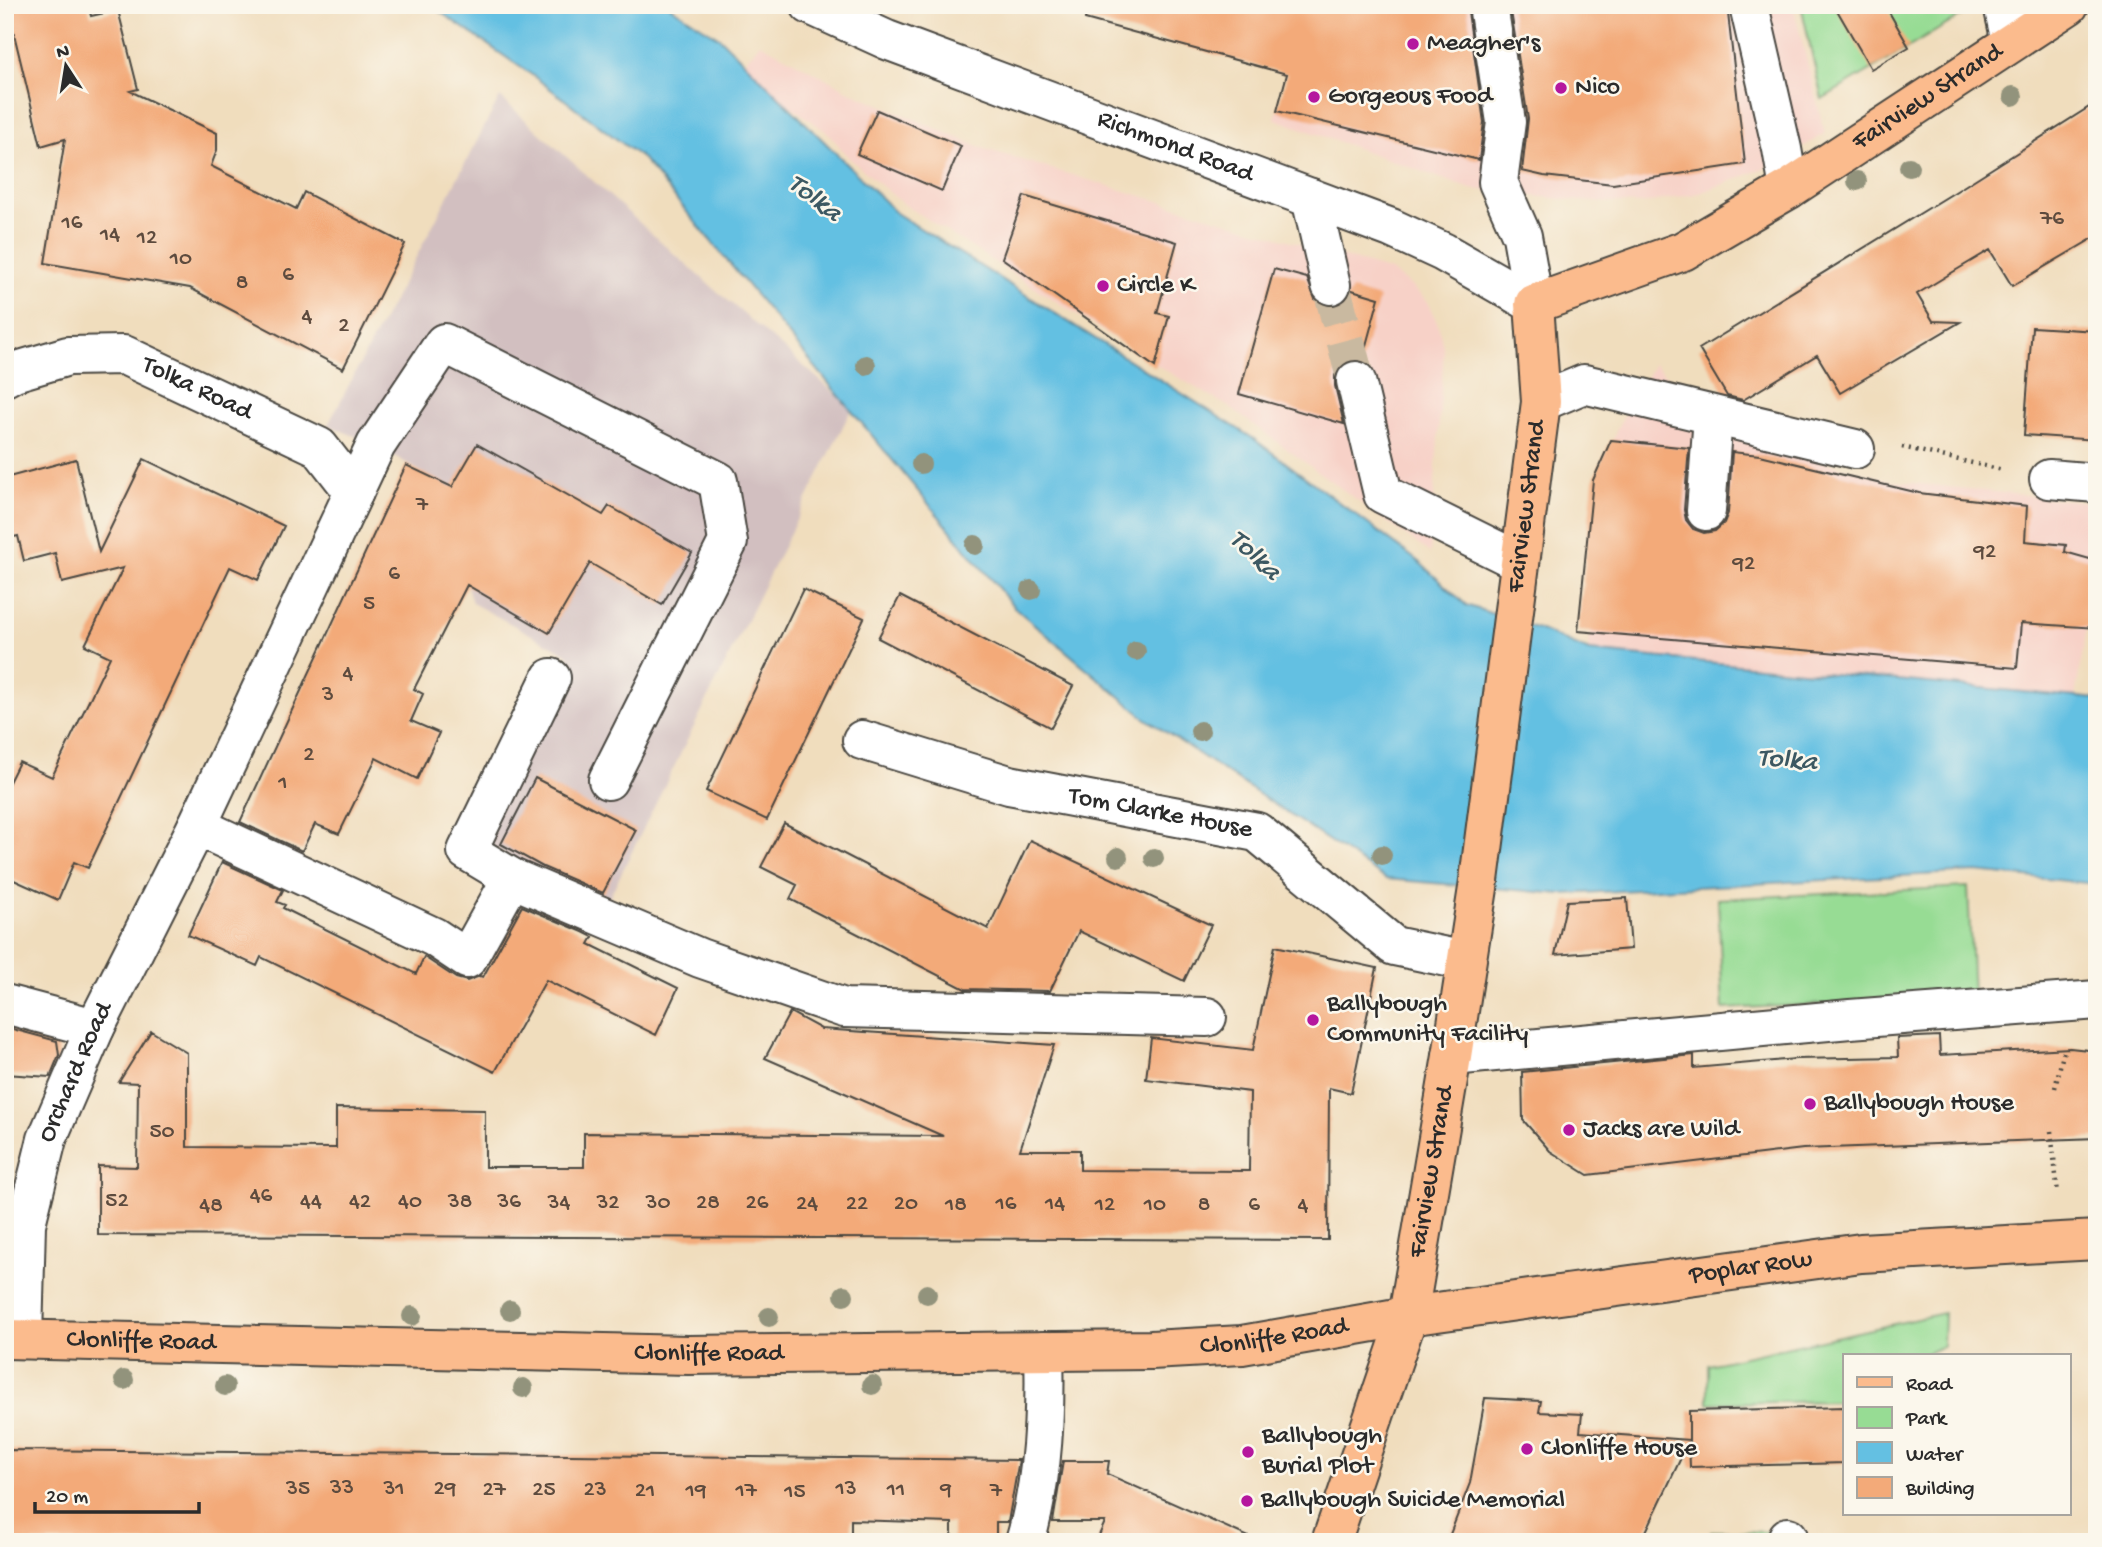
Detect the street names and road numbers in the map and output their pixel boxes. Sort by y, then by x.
street label: Fairview Strand [1846,36,2010,159]
street label: Richmond Road [1093,104,1259,191]
street label: Tolka Road [135,349,258,429]
street label: Fairview Strand [1501,417,1554,596]
street label: Tom Clarke House [1064,781,1256,846]
street label: Orchard Road [32,996,121,1147]
street label: Fairview Strand [1402,1082,1462,1261]
street label: Poplar Row [1687,1244,1814,1292]
street label: Clonliffe Road [1199,1311,1352,1363]
street label: Clonliffe Road [66,1325,218,1359]
street label: Clonliffe Road [634,1338,785,1371]

